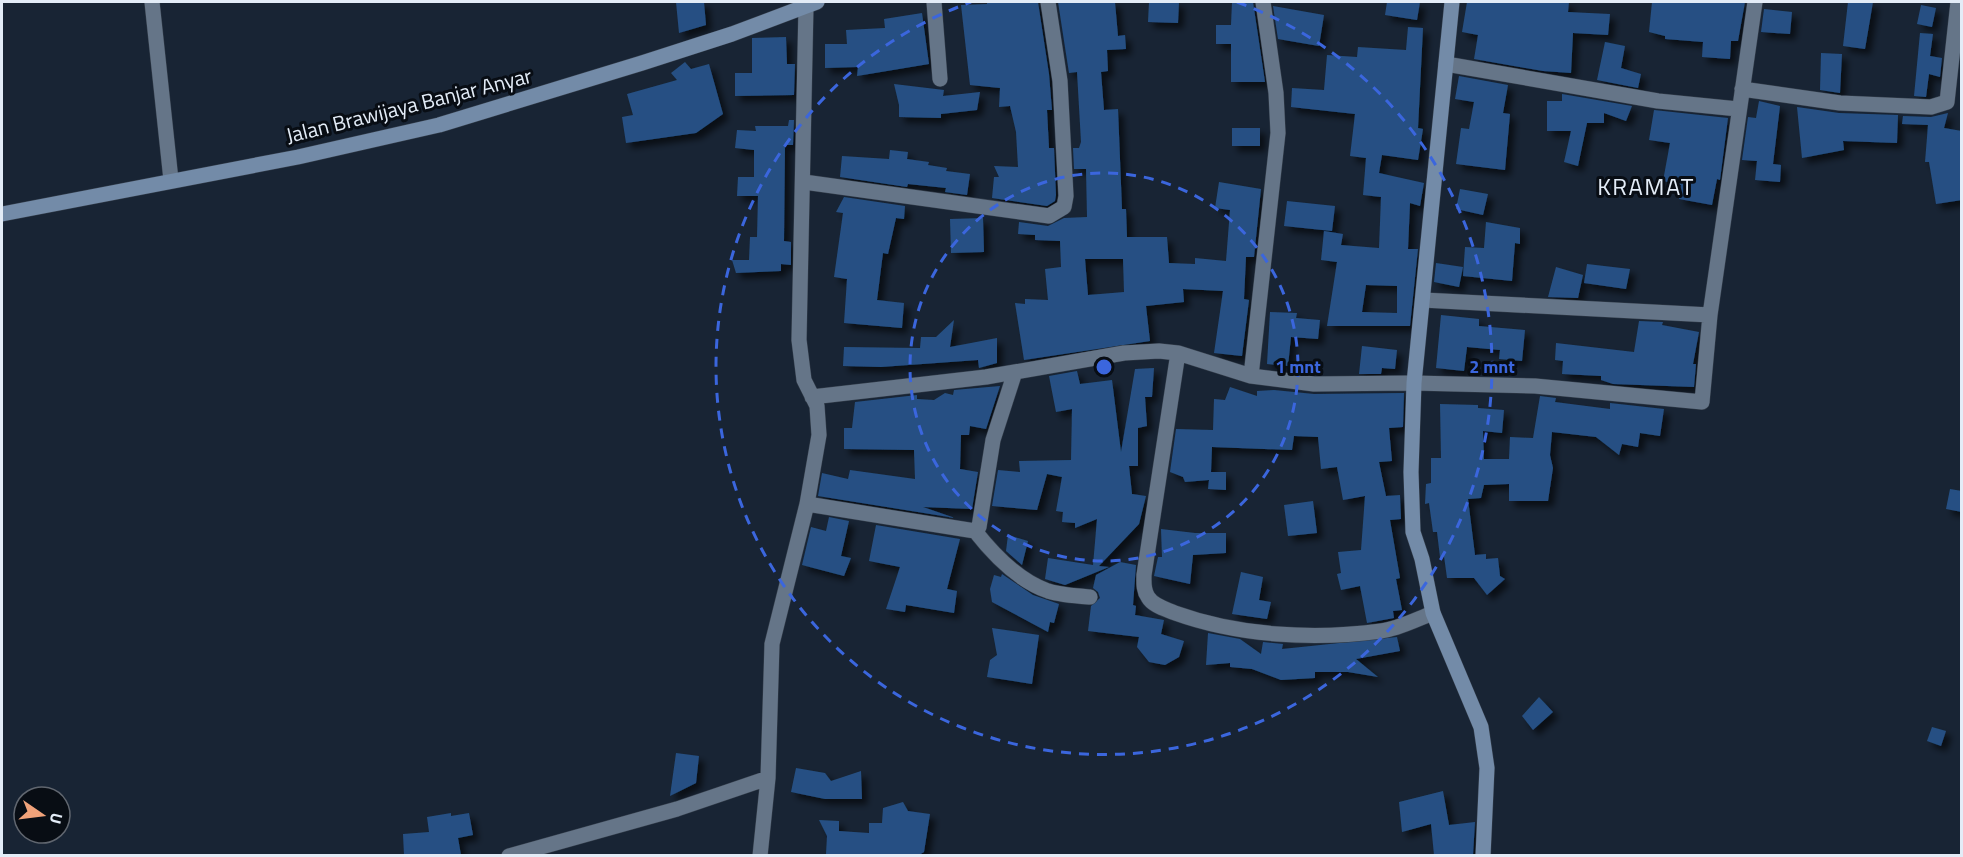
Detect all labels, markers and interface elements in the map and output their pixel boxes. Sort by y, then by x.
street label: Jalan Brawijaya Banjar Anyar [282,59,535,151]
district label: KRAMAT [1597,168,1695,204]
text: 1 mnt [1275,353,1321,380]
text: 2 mnt [1469,353,1515,380]
centre of rings [1094,357,1114,377]
north arrow [12,785,72,845]
text: U [44,811,69,827]

